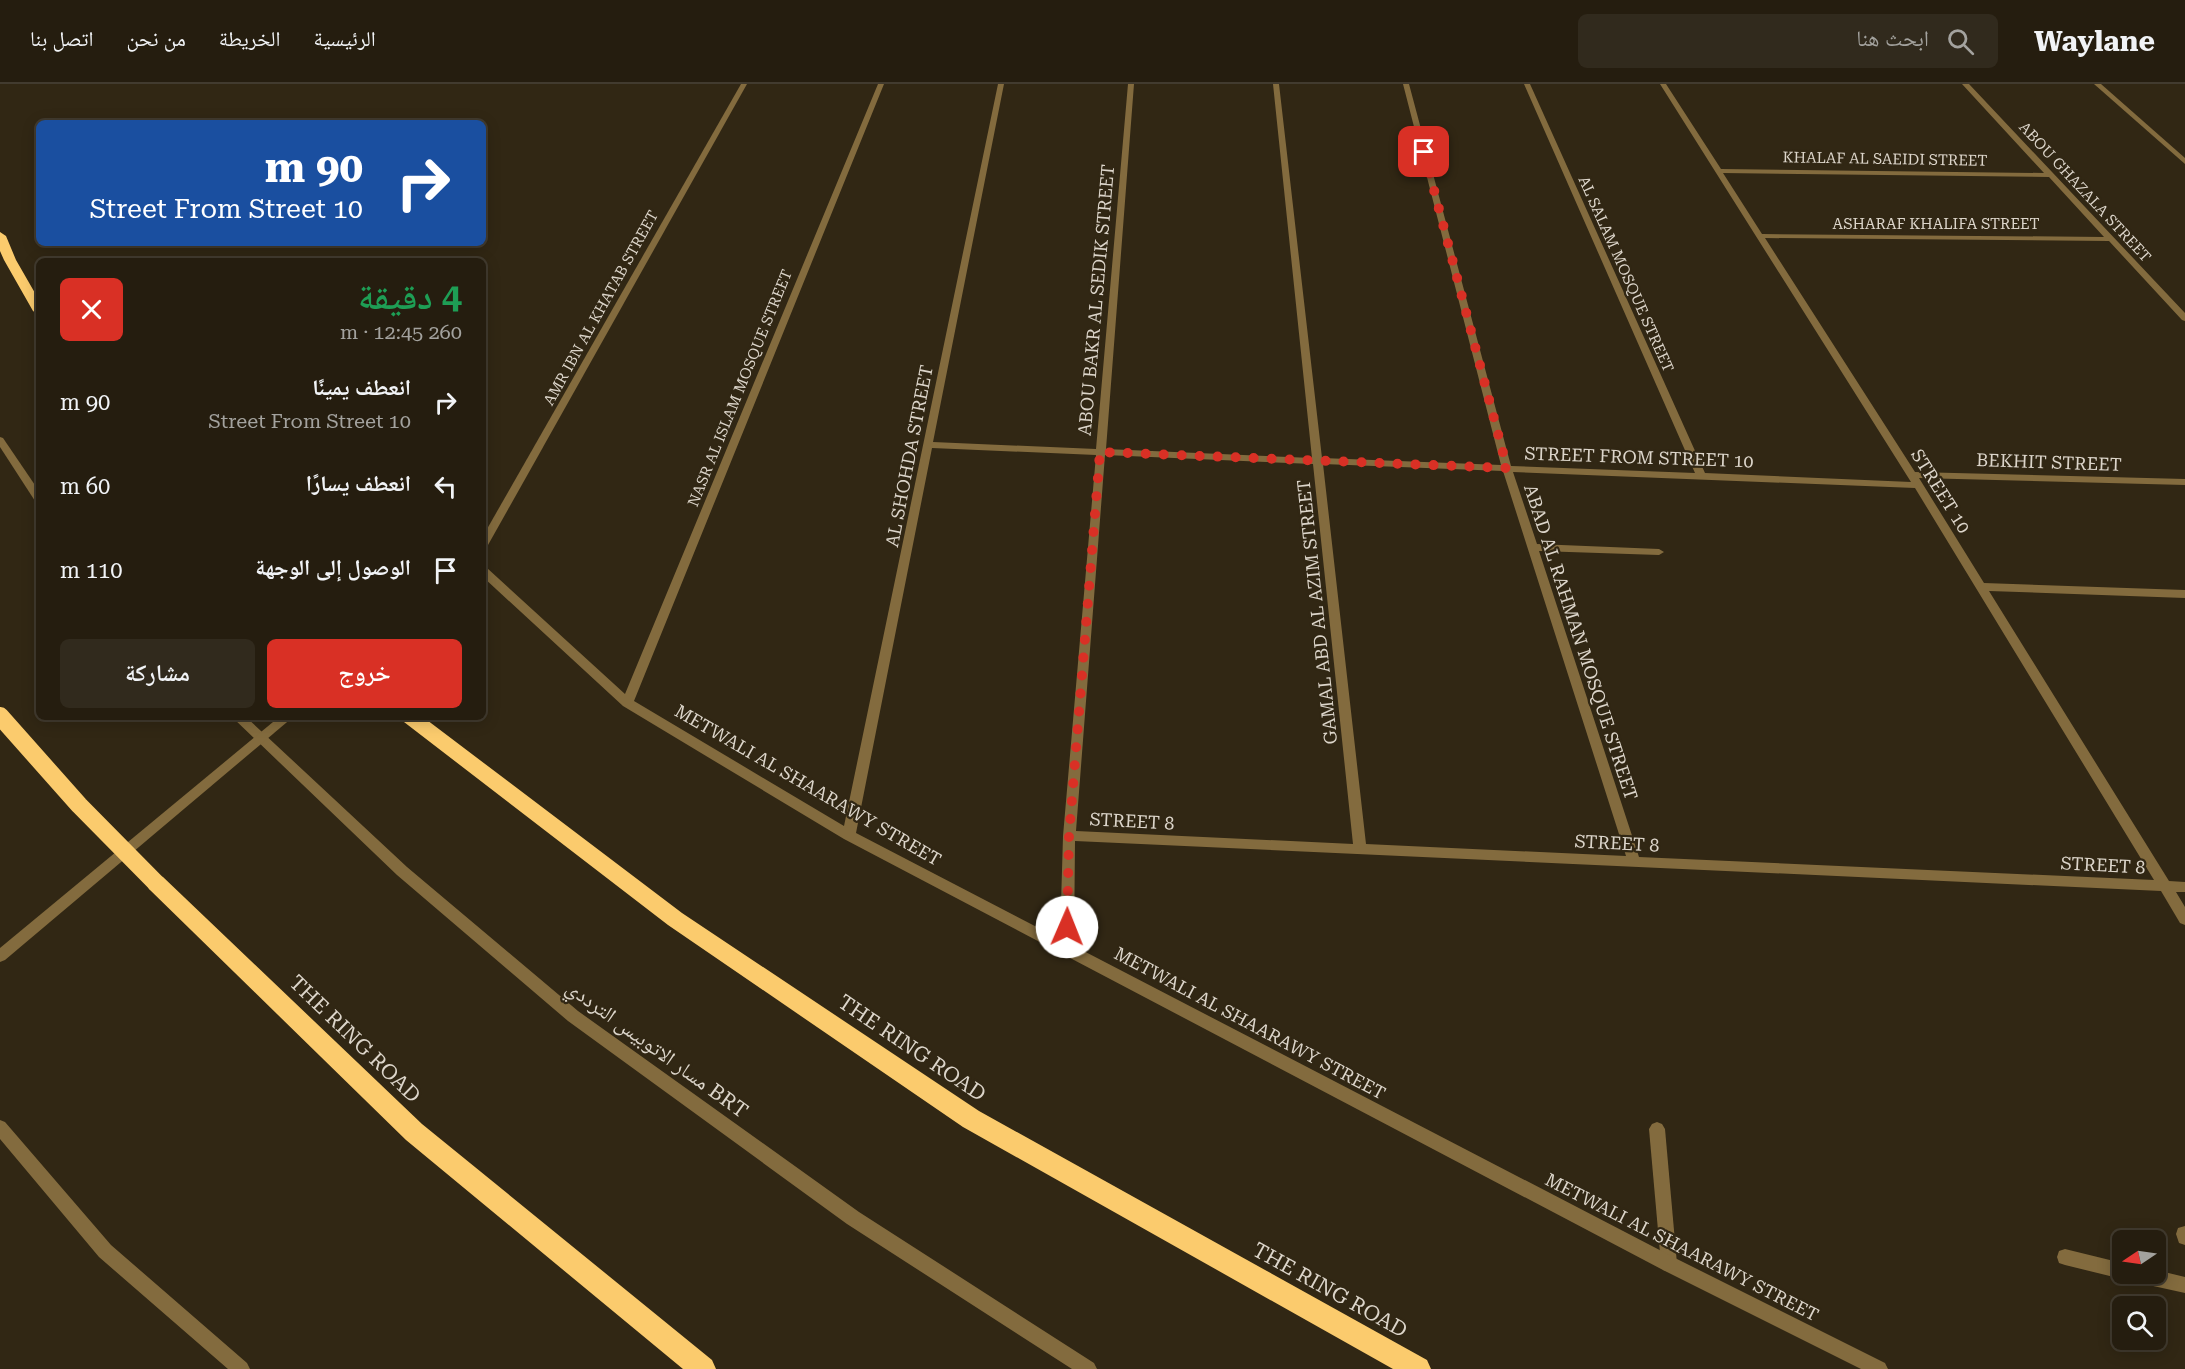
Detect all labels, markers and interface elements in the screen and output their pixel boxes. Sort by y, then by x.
search box [1578,14,1998,68]
icon: search [1944,25,1977,58]
text: Waylane [2034,25,2155,58]
text: ابحث هنا [1856,26,1929,51]
text: اتصل بنا [30,27,93,51]
text: من نحن [126,27,186,51]
text: الخريطة [219,27,281,51]
text: الرئيسية [314,27,376,51]
street label: ABOU GHAZALA STREET [2015,118,2155,266]
pin [1398,126,1449,177]
icon: arrive [1407,135,1440,168]
text: 90 m [265,143,363,192]
icon: right [384,144,462,222]
street label: KHALAF AL SAEIDI STREET [1782,148,1988,170]
street label: ABOU BAKR AL SEDIK STREET [1074,163,1118,437]
street label: AL SALAM MOSQUE STREET [1575,173,1677,375]
text: Street From Street 10 [89,193,363,225]
street label: AMR IBN AL KHATAB STREET [540,207,662,409]
street label: ASHARAF KHALIFA STREET [1832,215,2040,233]
street label: NASR AL ISLAM MOSQUE STREET [684,267,796,509]
text: 4 دقيقة [358,276,462,318]
button: close [60,278,123,341]
text: 260 m · 12:45 [340,320,462,344]
street label: AL SHOHDA STREET [881,363,937,549]
text: انعطف يمينًا [312,375,411,400]
icon: right [429,386,462,419]
text: 90 m [60,390,110,415]
text: Street From Street 10 [208,409,411,433]
street label: STREET FROM STREET 10 [1524,443,1754,471]
street label: STREET 10 [1907,445,1975,537]
street label: BEKHIT STREET [1976,449,2122,475]
icon: left [429,470,462,503]
text: انعطف يسارًا [306,471,411,496]
text: 60 m [60,474,110,499]
street label: GAMAL ABD AL AZIM STREET [1293,479,1341,745]
street label: ABAD AL RAHMAN MOSQUE STREET [1520,482,1642,802]
icon: arrive [429,554,462,587]
text: الوصول إلى الوجهة [255,555,411,580]
text: 110 m [60,558,123,583]
button: مشاركة [60,639,255,708]
button: خروج [267,639,462,708]
street label: METWALI AL SHAARAWY STREET [671,700,945,870]
street label: STREET 8 [1089,808,1175,834]
street label: STREET 8 [1574,830,1660,856]
street label: STREET 8 [2060,852,2146,878]
position arrow [1035,895,1099,959]
street label: METWALI AL SHAARAWY STREET [1111,942,1389,1104]
street label: THE RING ROAD [285,970,425,1108]
street label: مسار الاتوبيس الترددي BRT [559,975,752,1126]
street label: THE RING ROAD [834,990,990,1106]
street label: METWALI AL SHAARAWY STREET [1542,1169,1822,1325]
north arrow [2112,1230,2166,1284]
map controls [2112,1230,2166,1350]
street label: THE RING ROAD [1249,1238,1411,1342]
button: search [2112,1296,2166,1350]

